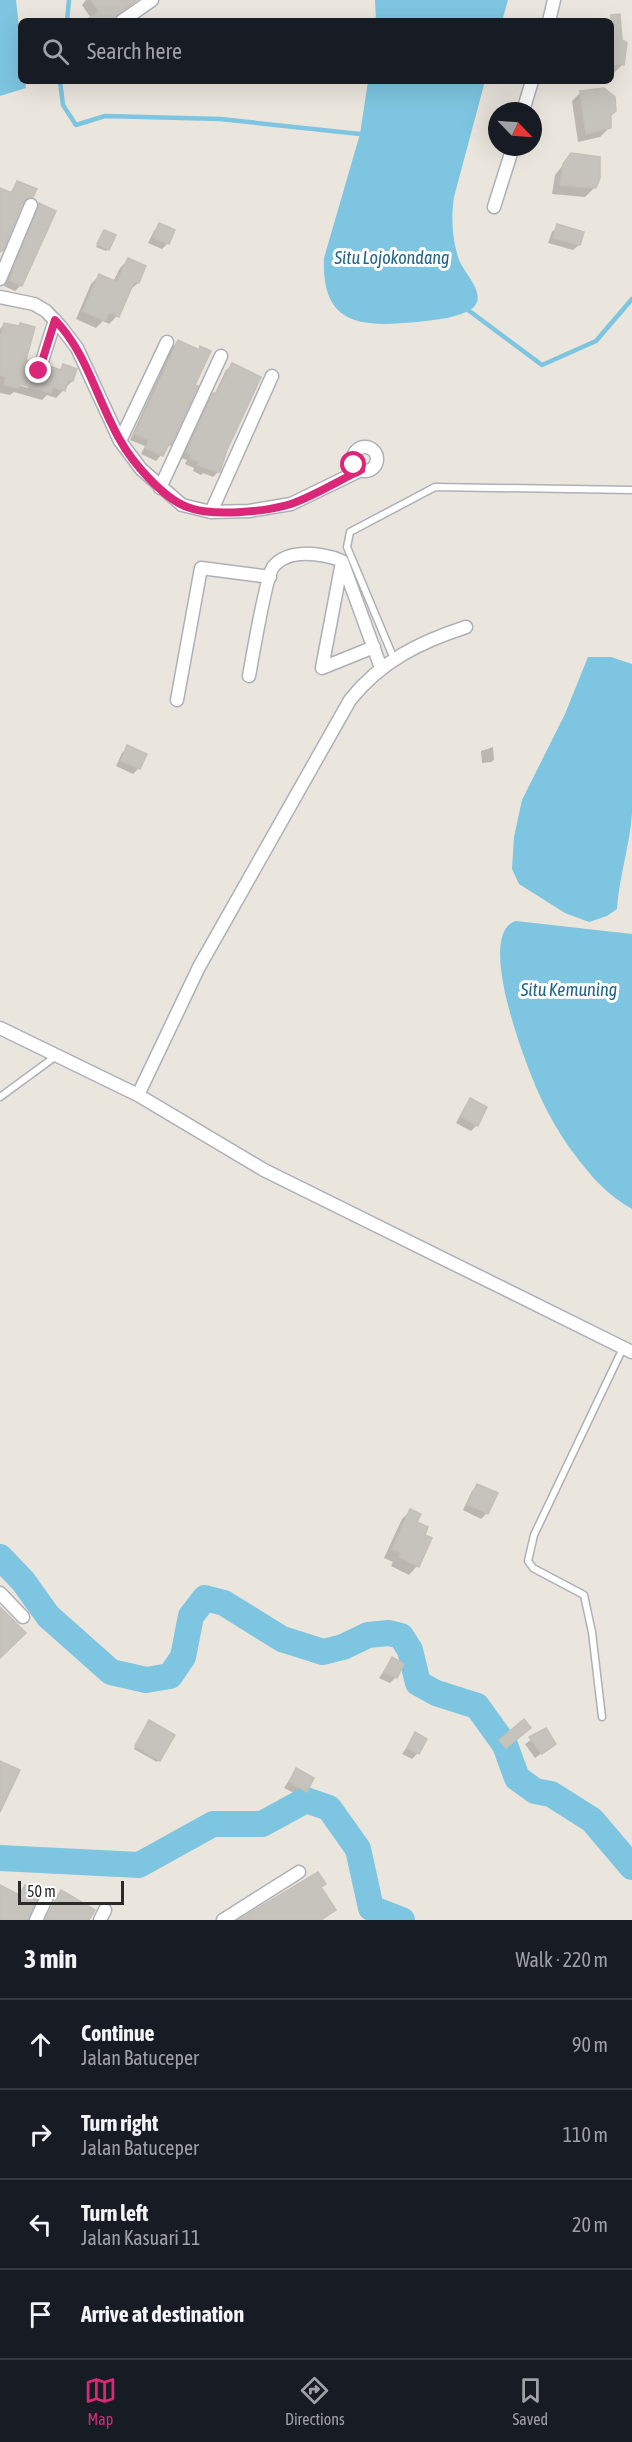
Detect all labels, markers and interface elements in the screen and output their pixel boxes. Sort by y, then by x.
search box [18,18,614,84]
icon: search [39,35,72,68]
text: Search here [87,38,182,64]
north arrow [488,102,542,156]
water label: Situ Lojokondang [334,247,449,268]
route end [25,357,51,383]
route start [340,451,366,477]
water label: Situ Kemuning [520,979,617,1000]
scale bar [18,1878,124,1906]
text: 50 m [27,1882,56,1900]
text: 3 min [24,1944,77,1974]
text: Walk · 220 m [516,1948,608,1971]
text: Continue [81,2020,155,2046]
icon: ahead [24,2028,57,2061]
text: 90 m [572,2033,608,2056]
text: Jalan Batuceper [81,2046,199,2069]
text: Turn right [81,2110,158,2136]
icon: right [24,2118,57,2151]
text: 110 m [563,2123,608,2146]
text: Jalan Batuceper [81,2136,199,2159]
text: Turn left [81,2200,148,2226]
icon: left [24,2208,57,2241]
text: 20 m [572,2213,608,2236]
text: Jalan Kasuari 11 [81,2226,201,2249]
icon: arrive [24,2298,57,2331]
text: Arrive at destination [81,2301,244,2327]
tab: Map [84,2374,117,2428]
tab: Directions [285,2374,345,2428]
tab: Saved [513,2374,548,2428]

